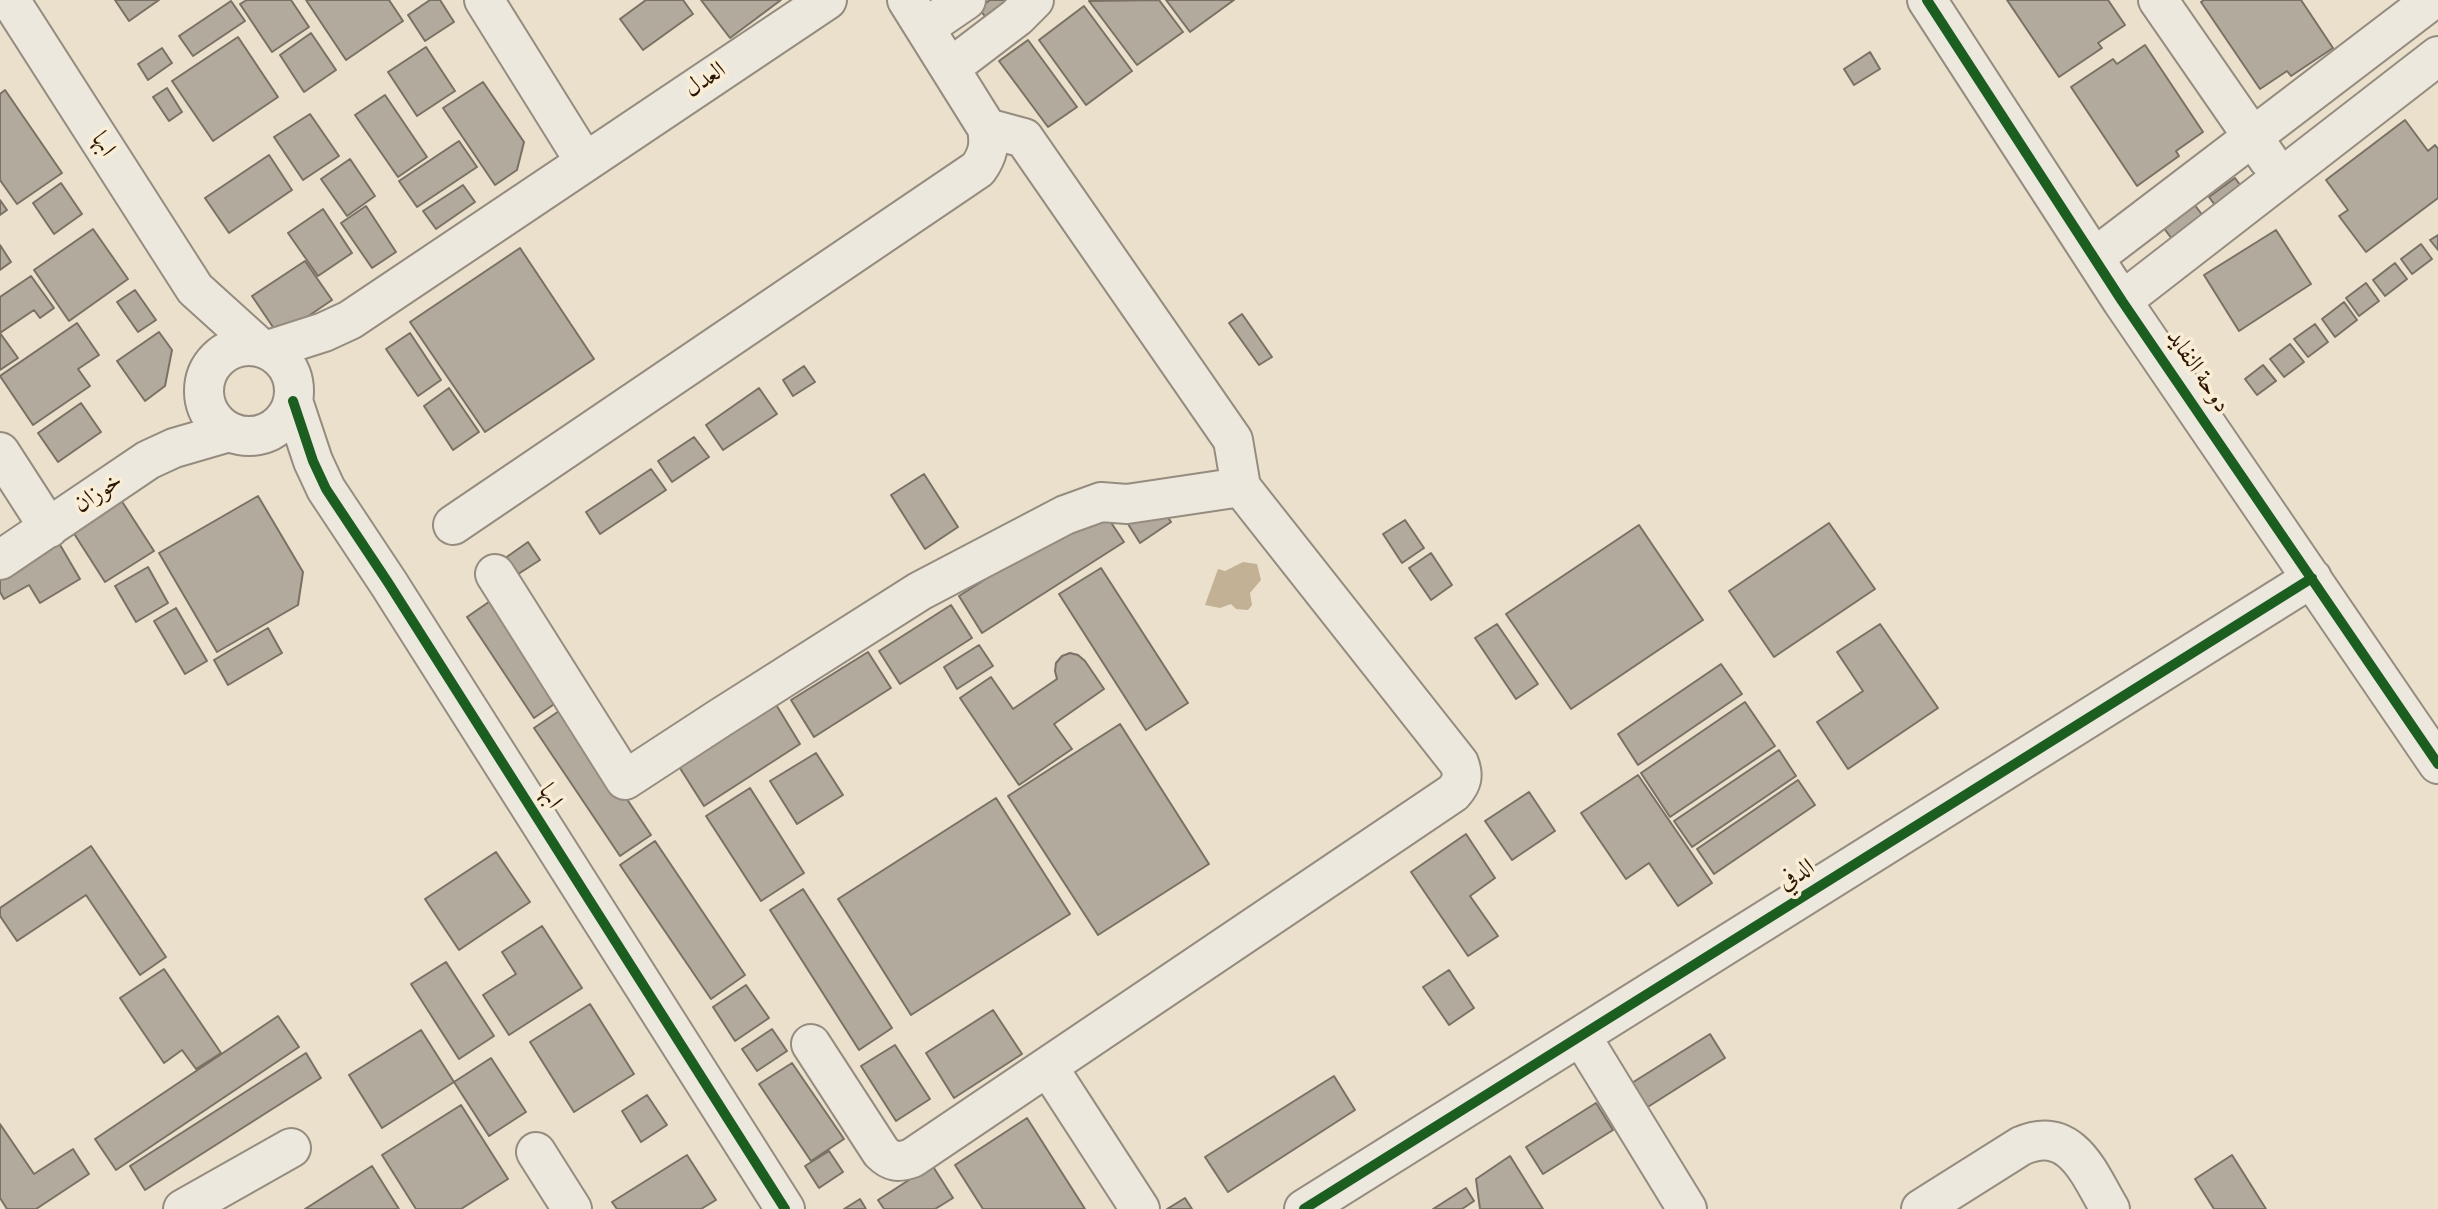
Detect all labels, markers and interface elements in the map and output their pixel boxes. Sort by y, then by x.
street label: العدل [680,57,732,105]
street label: ابها [84,127,120,163]
street label: دوحة النفايد [2159,325,2235,419]
street label: خوزان [69,467,129,521]
street label: ابها [531,779,567,815]
street label: الدفي [1774,854,1820,898]

